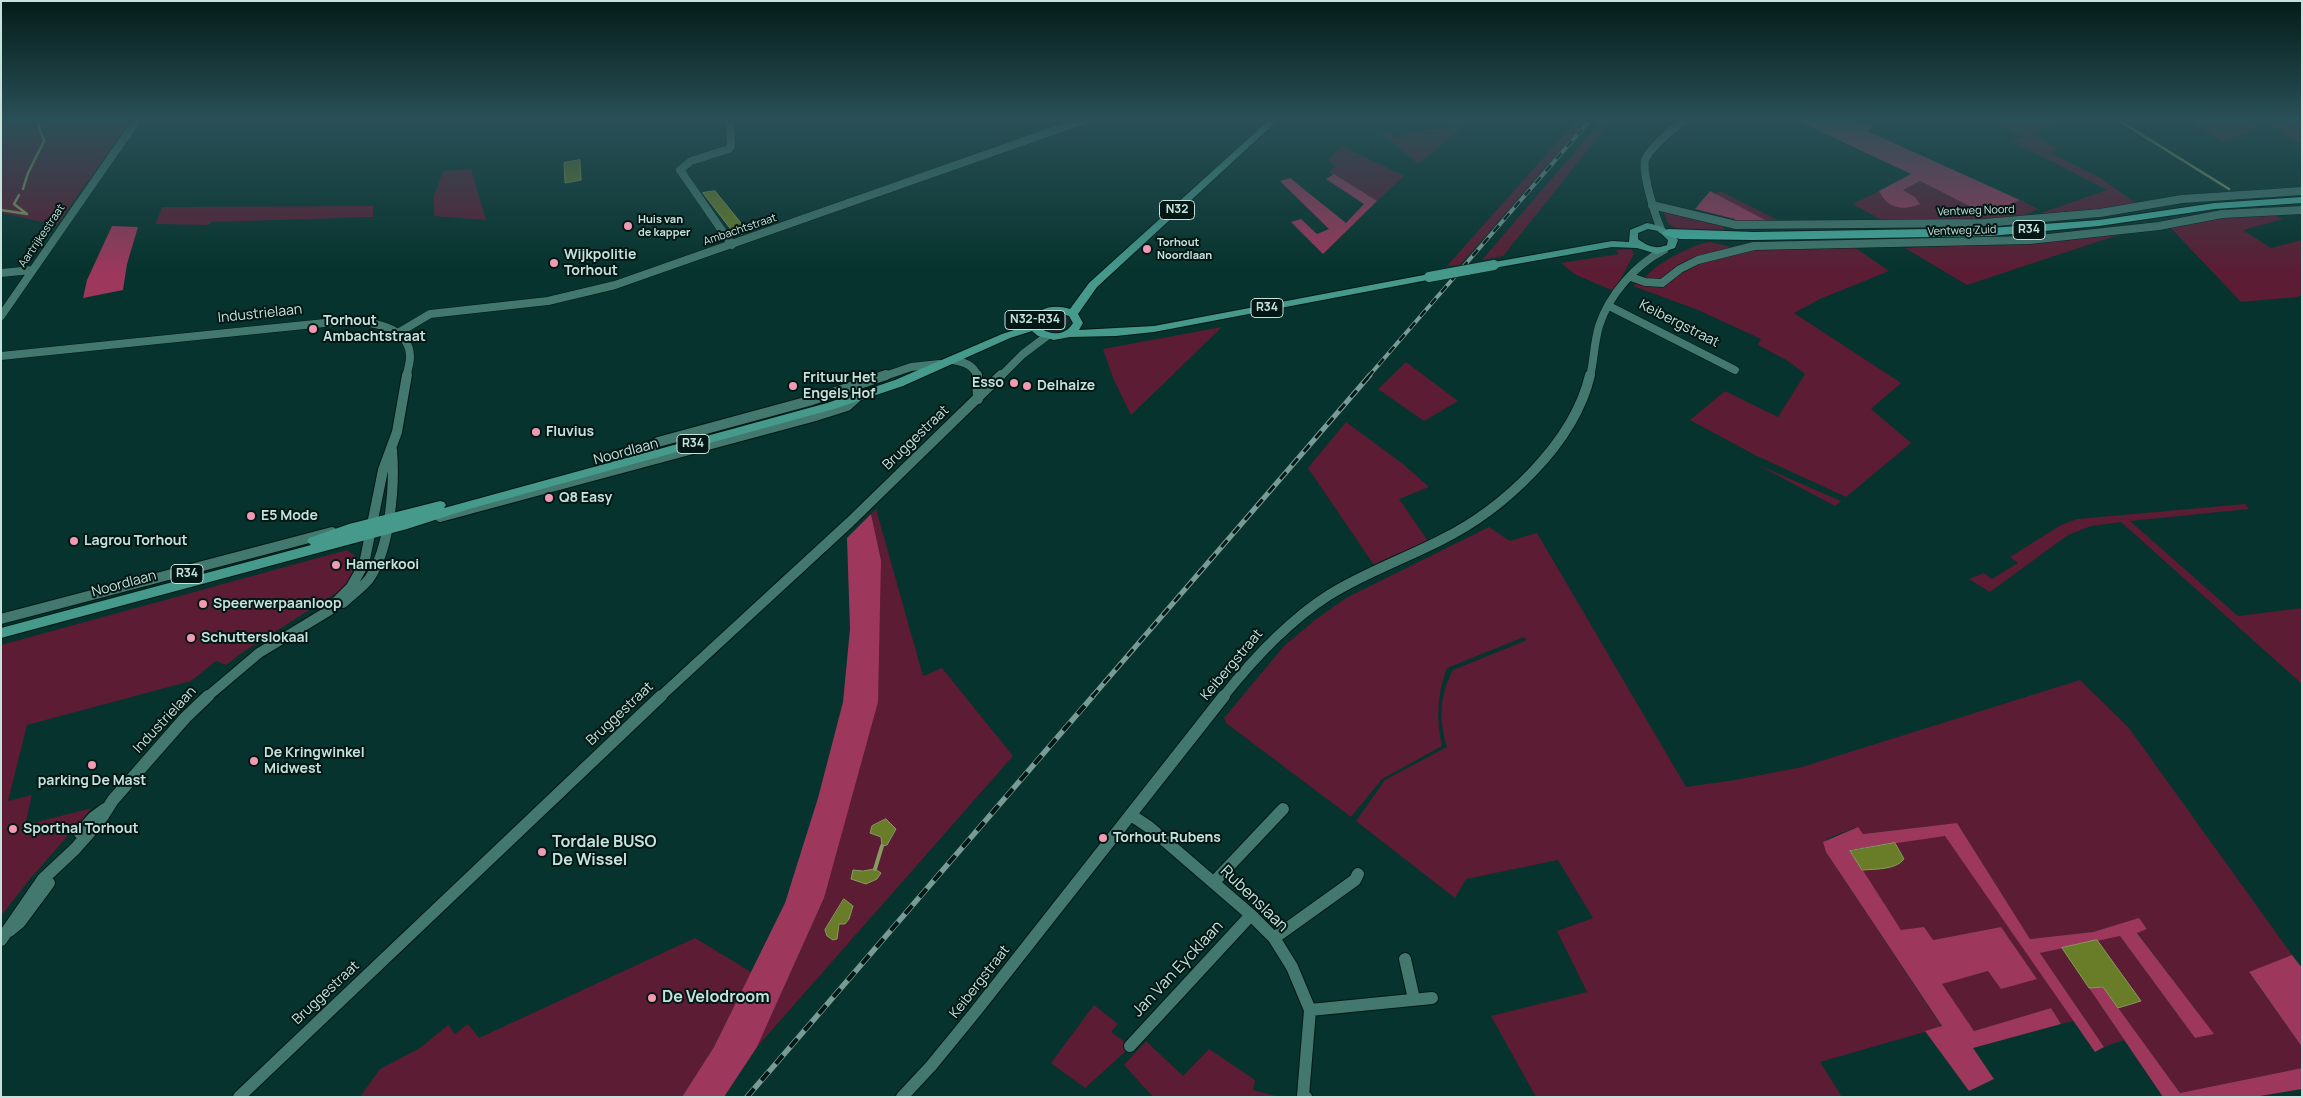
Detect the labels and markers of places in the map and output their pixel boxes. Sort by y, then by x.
place label: Huis van de kapper [638,213,690,239]
marker: Huis van de kapper [622,220,634,232]
place label: Torhout Noordlaan [1157,236,1212,262]
marker: Torhout Noordlaan [1141,243,1153,255]
place label: Wijkpolitie Torhout [564,247,636,280]
marker: Wijkpolitie Torhout [548,257,560,269]
place label: Torhout Ambachtstraat [323,313,426,346]
marker: Torhout Ambachtstraat [307,323,319,335]
place label: Frituur Het Engels Hof [803,370,876,402]
place label: Esso [972,375,1004,391]
marker: Esso [1008,377,1020,389]
place label: Delhaize [1037,378,1095,394]
marker: Frituur Het Engels Hof [787,380,799,392]
marker: Delhaize [1021,380,1033,392]
place label: Fluvius [546,424,594,440]
marker: Fluvius [530,426,542,438]
place label: Q8 Easy [559,490,612,506]
marker: Q8 Easy [543,492,555,504]
place label: E5 Mode [261,508,318,524]
marker: E5 Mode [245,510,257,522]
place label: Lagrou Torhout [84,533,188,549]
marker: Lagrou Torhout [68,535,80,547]
place label: Hamerkooi [346,557,419,573]
marker: Hamerkooi [330,559,342,571]
place label: Speerwerpaanloop [213,596,342,612]
marker: Speerwerpaanloop [197,598,209,610]
place label: Schutterslokaal [201,630,309,646]
marker: Schutterslokaal [185,632,197,644]
place label: De Kringwinkel Midwest [264,745,365,778]
marker: De Kringwinkel Midwest [248,755,260,767]
marker: parking De Mast [86,759,98,771]
place label: parking De Mast [38,773,146,789]
place label: Sporthal Torhout [23,821,139,837]
marker: Sporthal Torhout [7,823,19,835]
place label: Torhout Rubens [1113,830,1221,846]
marker: Torhout Rubens [1097,832,1109,844]
place label: Tordale BUSO De Wissel [552,833,657,871]
marker: Tordale BUSO De Wissel [536,846,548,858]
place label: De Velodroom [662,988,770,1008]
marker: De Velodroom [646,992,658,1004]

